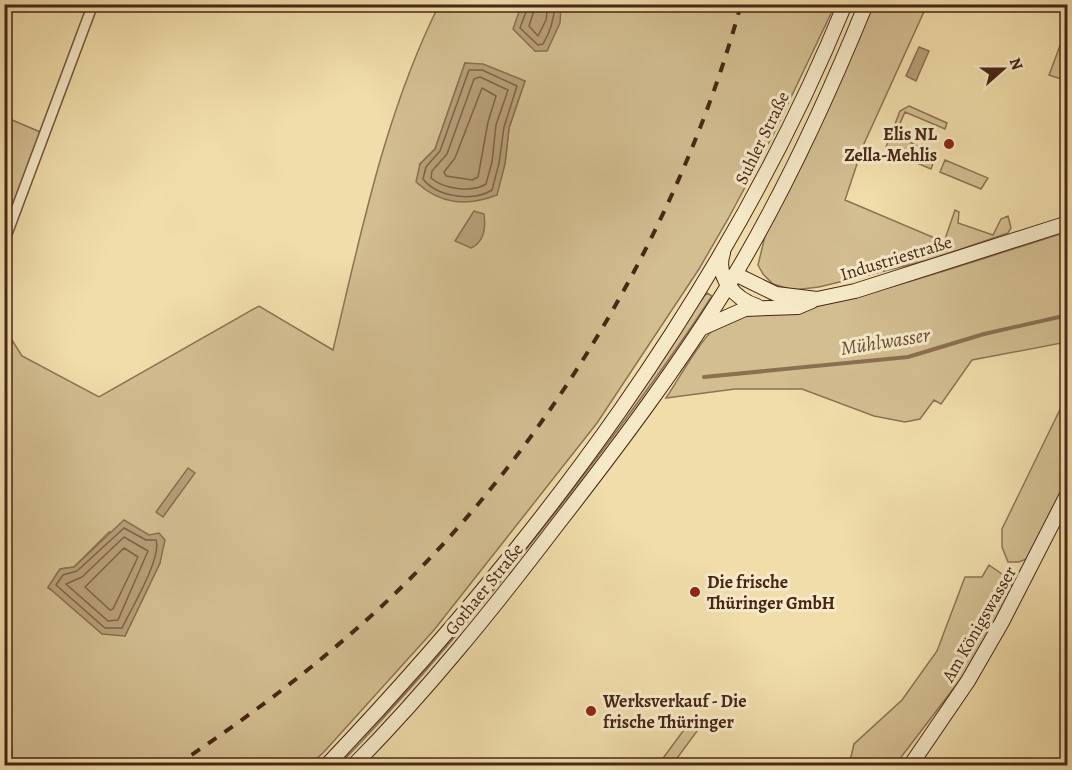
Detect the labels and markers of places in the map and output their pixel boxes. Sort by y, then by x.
place label: Elis NL Zella-Mehlis [844,122,937,167]
marker: Elis NL Zella-Mehlis [942,137,956,151]
place label: Die frische Thüringer GmbH [707,570,835,615]
marker: Die frische Thüringer GmbH [688,585,702,599]
place label: Werksverkauf - Die frische Thüringer [602,689,747,734]
marker: Werksverkauf - Die frische Thüringer [584,704,598,718]

